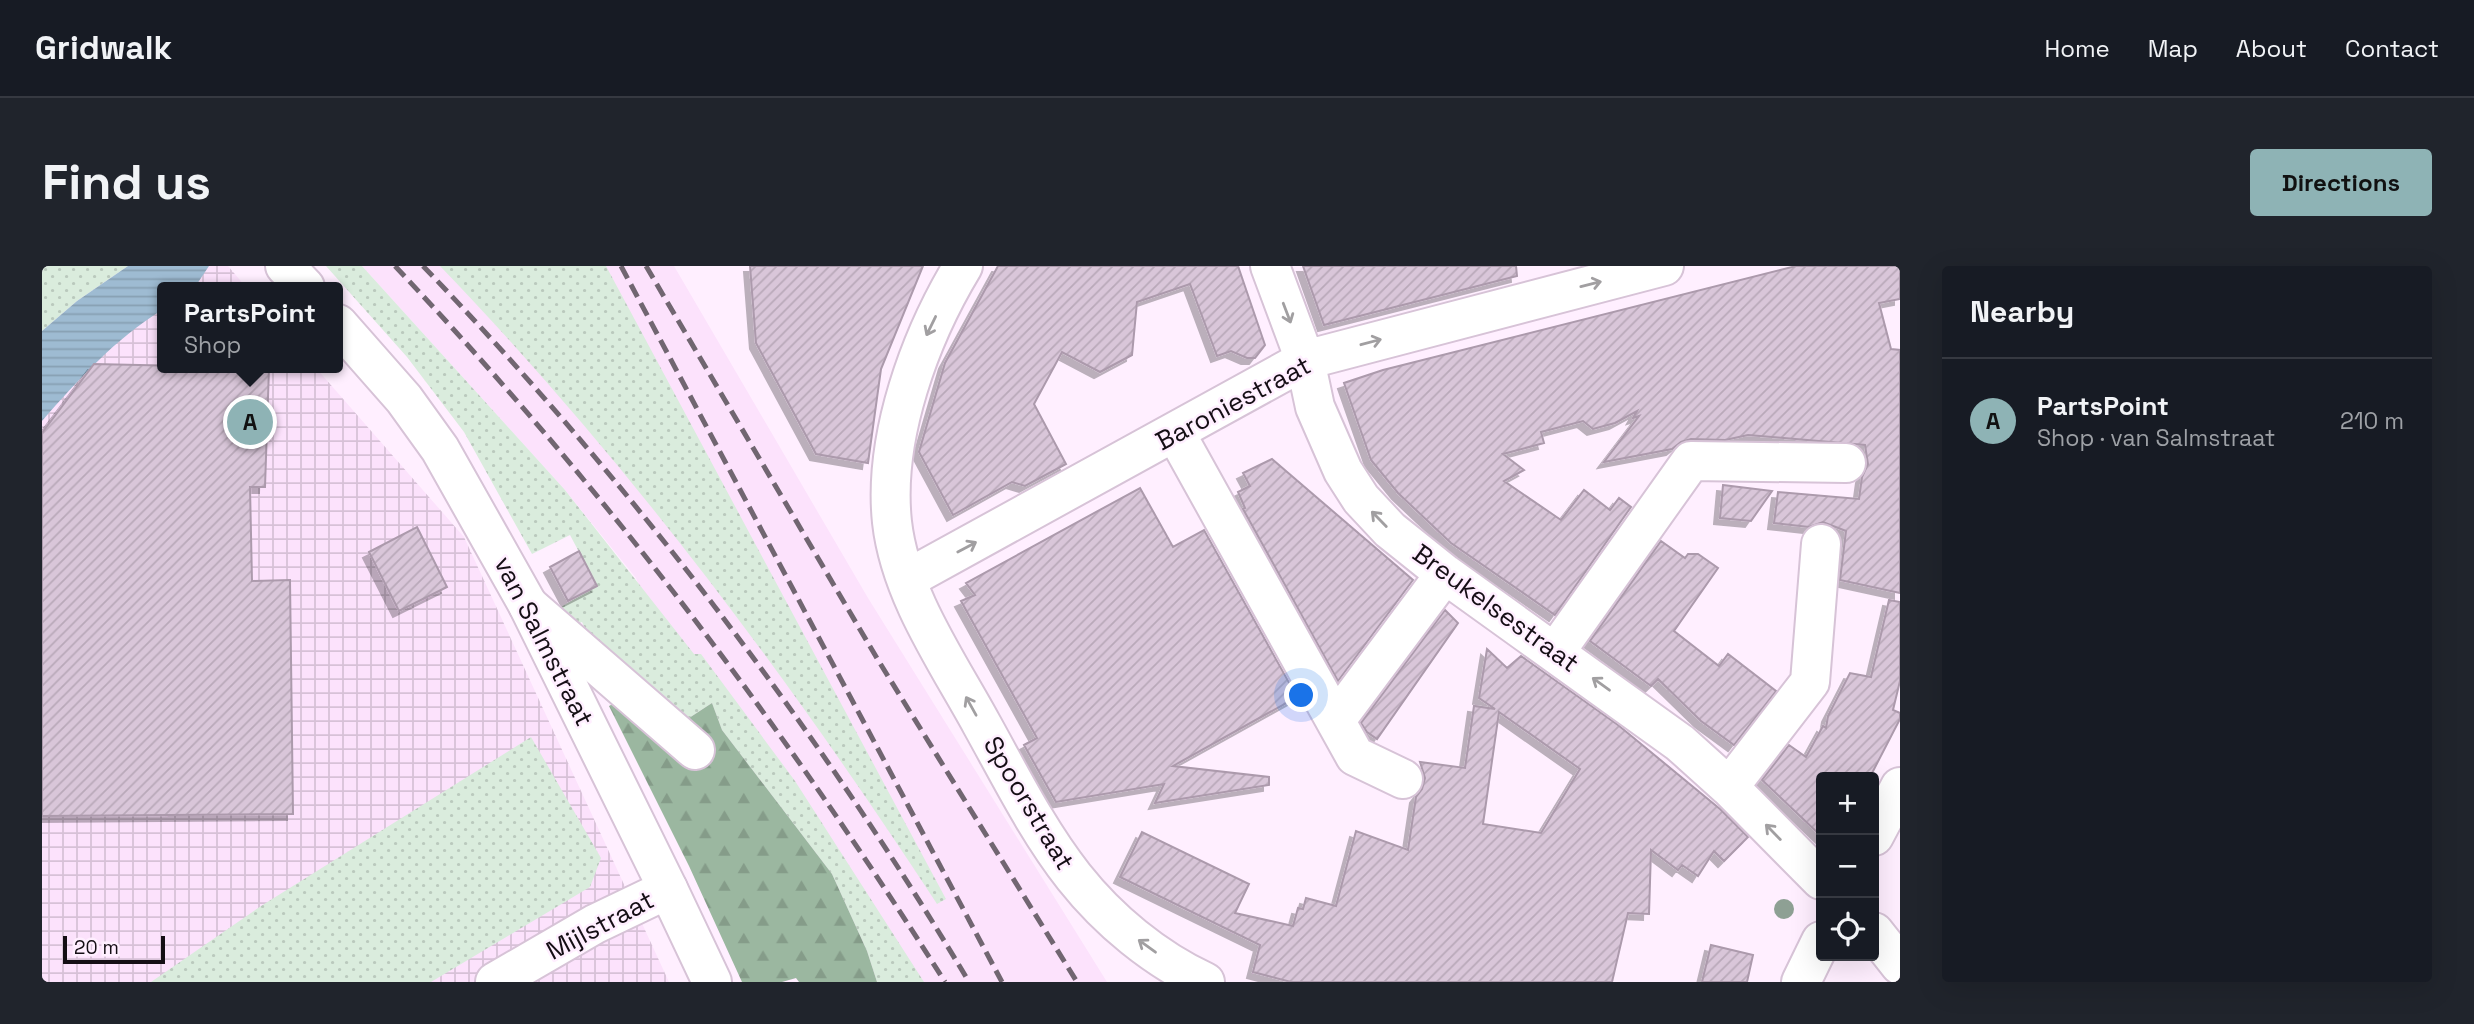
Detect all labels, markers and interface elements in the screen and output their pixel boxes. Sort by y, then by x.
text: Gridwalk [35,27,172,69]
text: Home [2044,33,2110,64]
text: Map [2148,33,2198,64]
text: About [2236,33,2307,64]
text: Contact [2345,33,2439,64]
button: Directions [2250,149,2432,216]
text: Find us [42,151,211,213]
one-way arrow [1579,277,1602,290]
popup [157,282,343,373]
text: Nearby [1970,292,2074,331]
text: PartsPoint [184,296,316,330]
one-way arrow [1282,301,1295,323]
one-way arrow [924,315,938,336]
text: Shop [184,330,241,360]
one-way arrow [1360,335,1382,348]
street label: Baroniestraat [1150,348,1316,458]
text: PartsPoint [2037,389,2169,423]
pin: A [227,396,273,448]
text: A [1986,406,2000,436]
text: 210 m [2340,406,2404,436]
text: Shop · van Salmstraat [2037,423,2275,453]
one-way arrow [1371,511,1388,528]
street label: Breukelsestraat [1406,536,1586,680]
one-way arrow [956,540,977,553]
street label: van Salmstraat [487,550,601,732]
one-way arrow [1591,677,1610,692]
your location [1284,678,1318,712]
one-way arrow [964,696,978,716]
street label: Spoorstraat [976,730,1082,876]
map controls [1816,772,1879,961]
button: + [1816,772,1879,835]
one-way arrow [1765,823,1782,840]
button: − [1816,835,1879,898]
street label: Mijlstraat [540,882,660,968]
button: locate [1816,898,1879,961]
scale bar [63,933,164,965]
text: 20 m [74,935,119,960]
one-way arrow [1138,939,1157,953]

